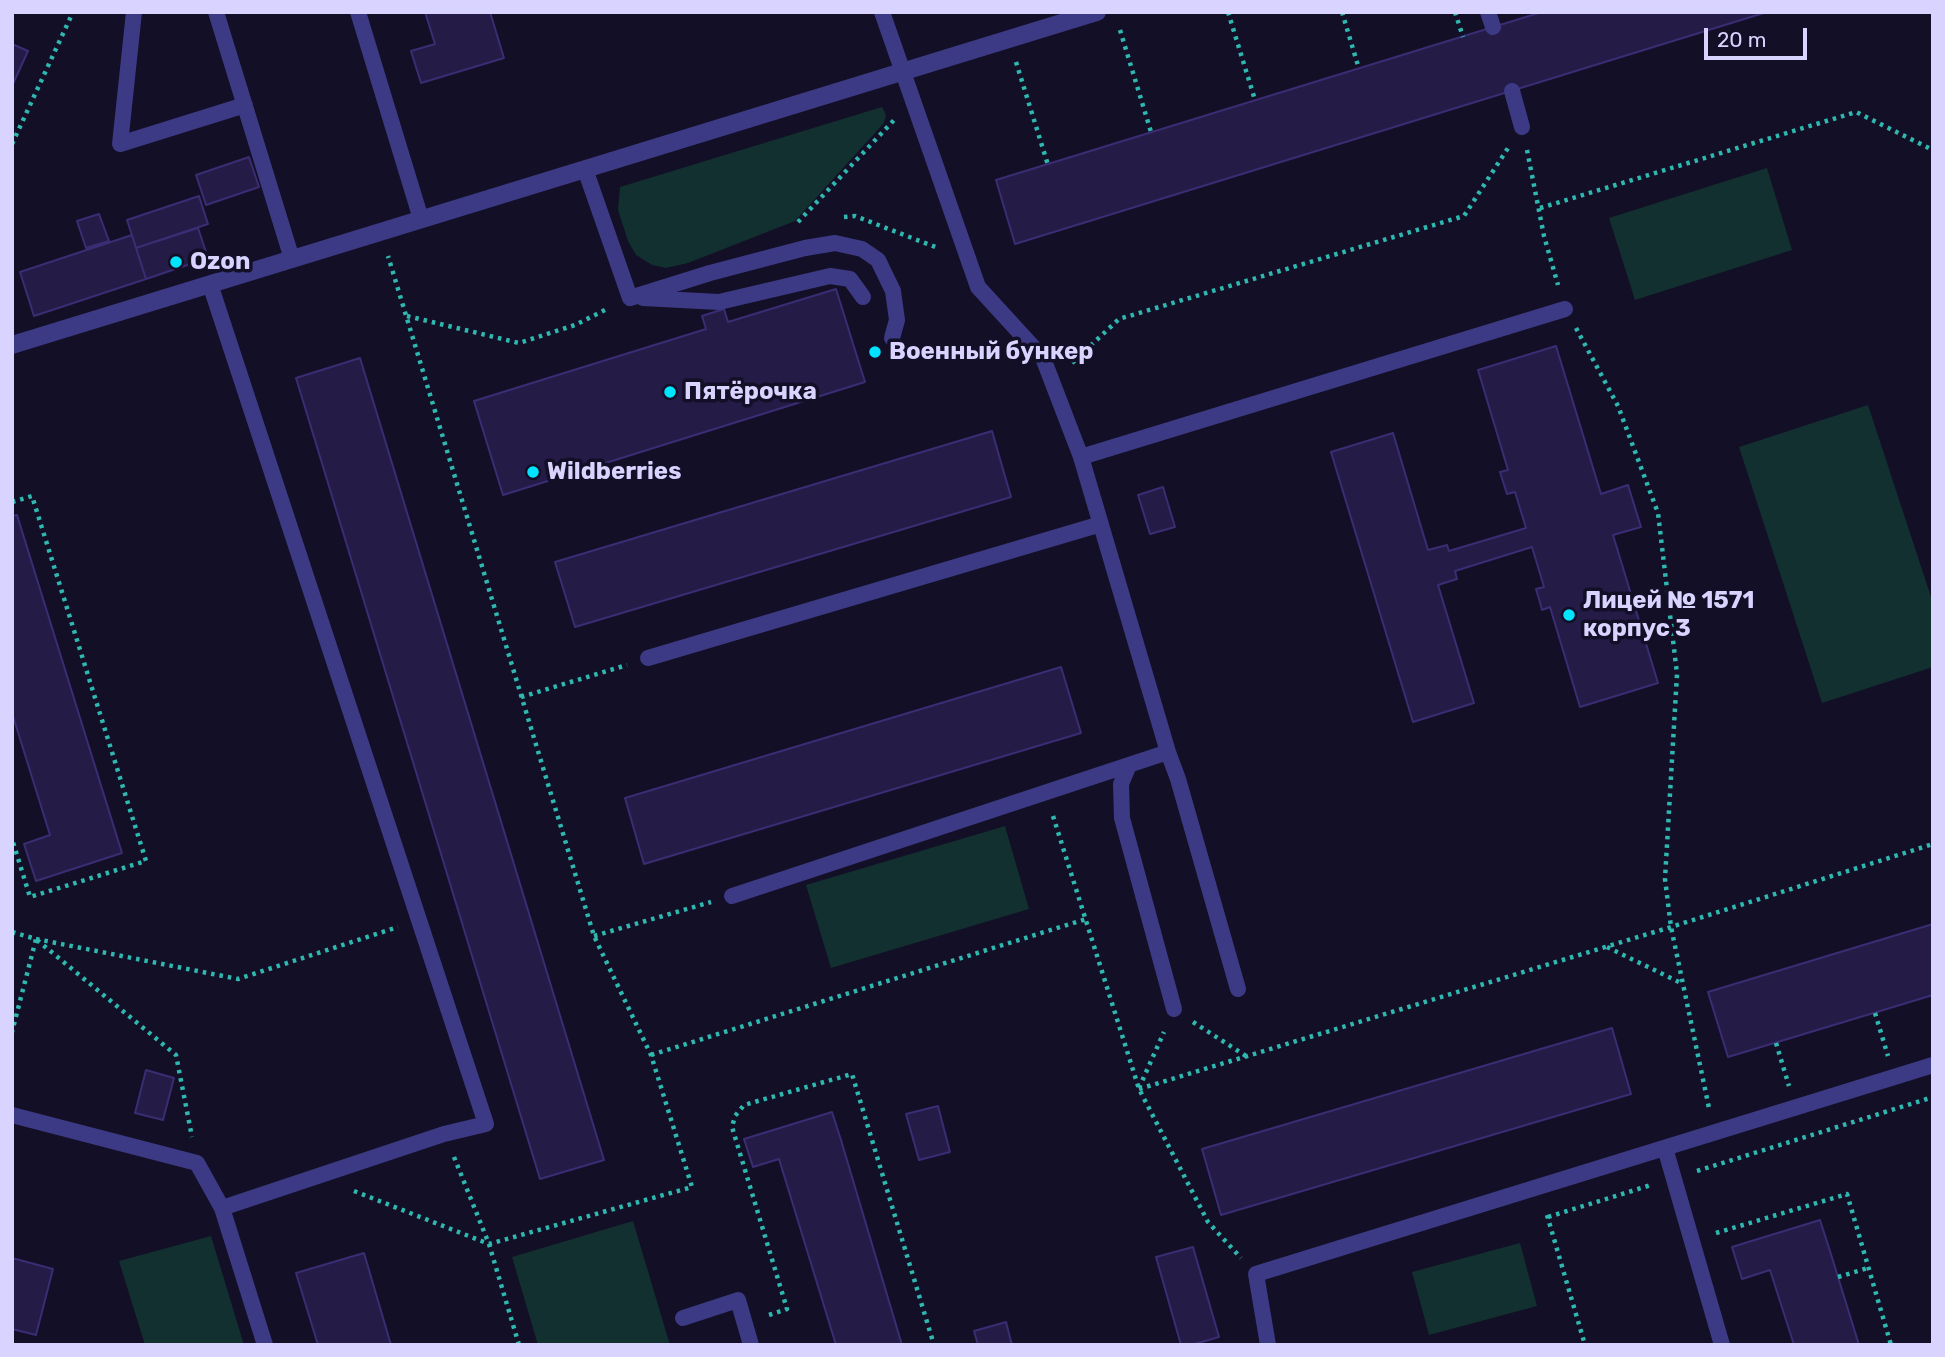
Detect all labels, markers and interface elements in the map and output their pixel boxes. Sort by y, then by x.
scale bar [1707,14,1810,58]
text: 20 m [1717,27,1766,52]
place label: Ozon [190,248,250,276]
marker: Ozon [168,254,184,270]
place label: Военный бункер [889,338,1093,366]
marker: Военный бункер [867,344,883,360]
place label: Пятёрочка [684,378,817,406]
marker: Пятёрочка [662,384,678,400]
place label: Wildberries [547,458,681,486]
marker: Wildberries [525,464,541,480]
place label: Лицей № 1571 корпус 3 [1583,587,1755,643]
marker: Лицей № 1571 корпус 3 [1561,607,1577,623]

